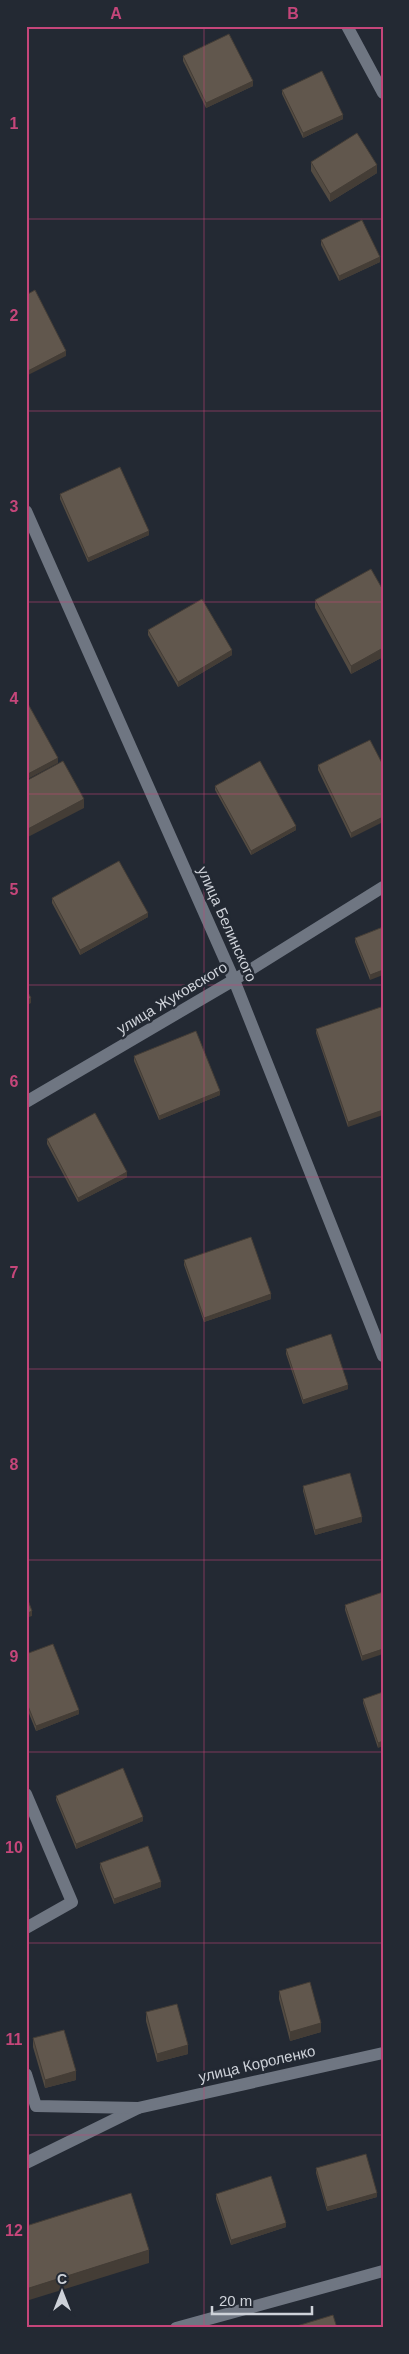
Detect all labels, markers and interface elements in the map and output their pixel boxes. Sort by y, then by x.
text: A [110,5,122,22]
text: B [287,5,299,22]
text: 1 [10,115,19,132]
text: 2 [10,307,19,324]
text: 3 [10,498,19,515]
text: 4 [10,690,19,707]
street label: улица Белинского [194,863,261,984]
text: 5 [10,881,19,898]
street label: улица Жуковского [114,958,230,1037]
text: 6 [10,1073,19,1090]
text: 7 [10,1264,19,1281]
text: 8 [10,1456,19,1473]
text: 9 [10,1648,19,1665]
text: 10 [5,1839,23,1856]
text: 11 [6,2031,23,2048]
street label: улица Короленко [197,2042,317,2085]
text: 12 [5,2222,23,2239]
north arrow [38,2266,88,2316]
text: С [57,2271,67,2287]
scale bar [212,2284,312,2316]
text: 20 m [219,2292,252,2309]

